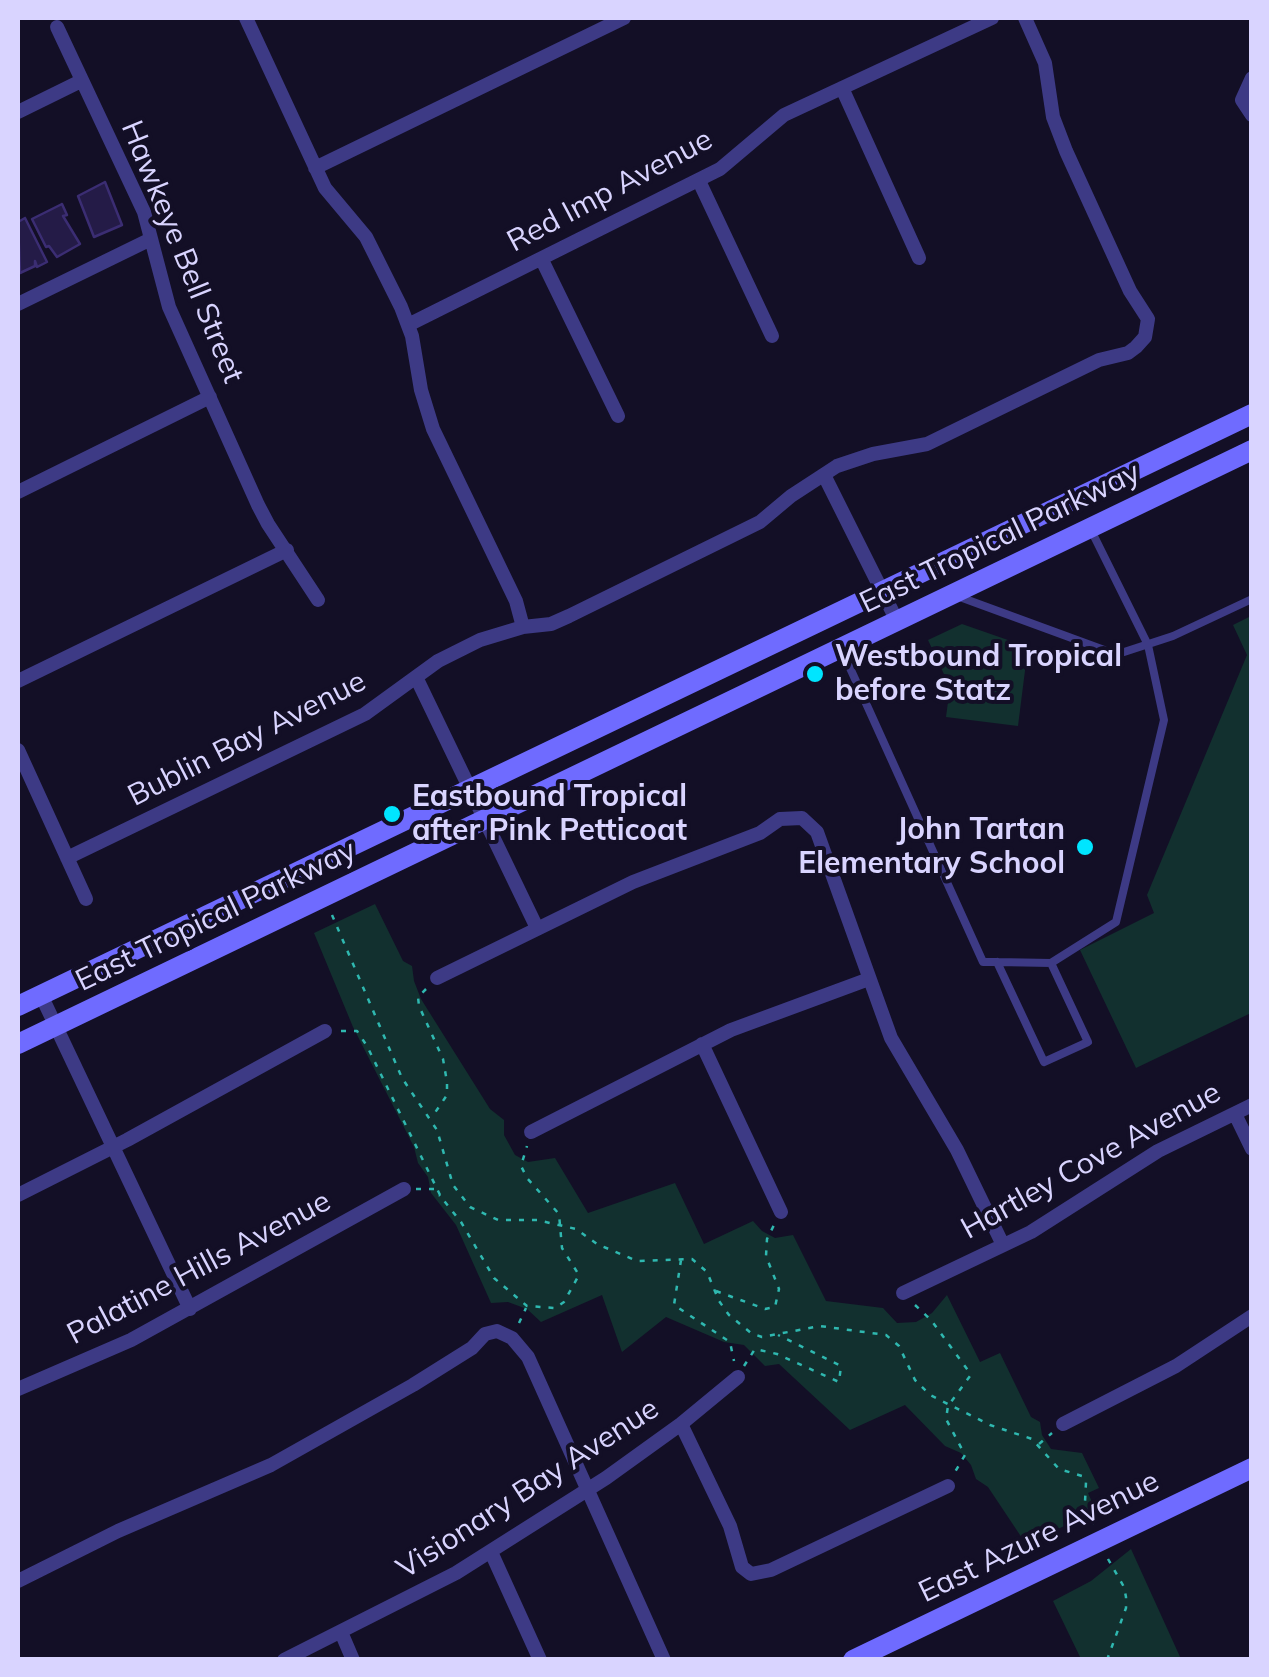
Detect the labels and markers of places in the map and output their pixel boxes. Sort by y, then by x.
place label: Westbound Tropical before Statz [835,639,1122,710]
marker: Westbound Tropical before Statz [804,663,826,685]
place label: Eastbound Tropical after Pink Petticoat [412,779,687,850]
marker: Eastbound Tropical after Pink Petticoat [381,803,403,825]
place label: John Tartan Elementary School [798,812,1065,882]
marker: John Tartan Elementary School [1074,836,1096,858]

